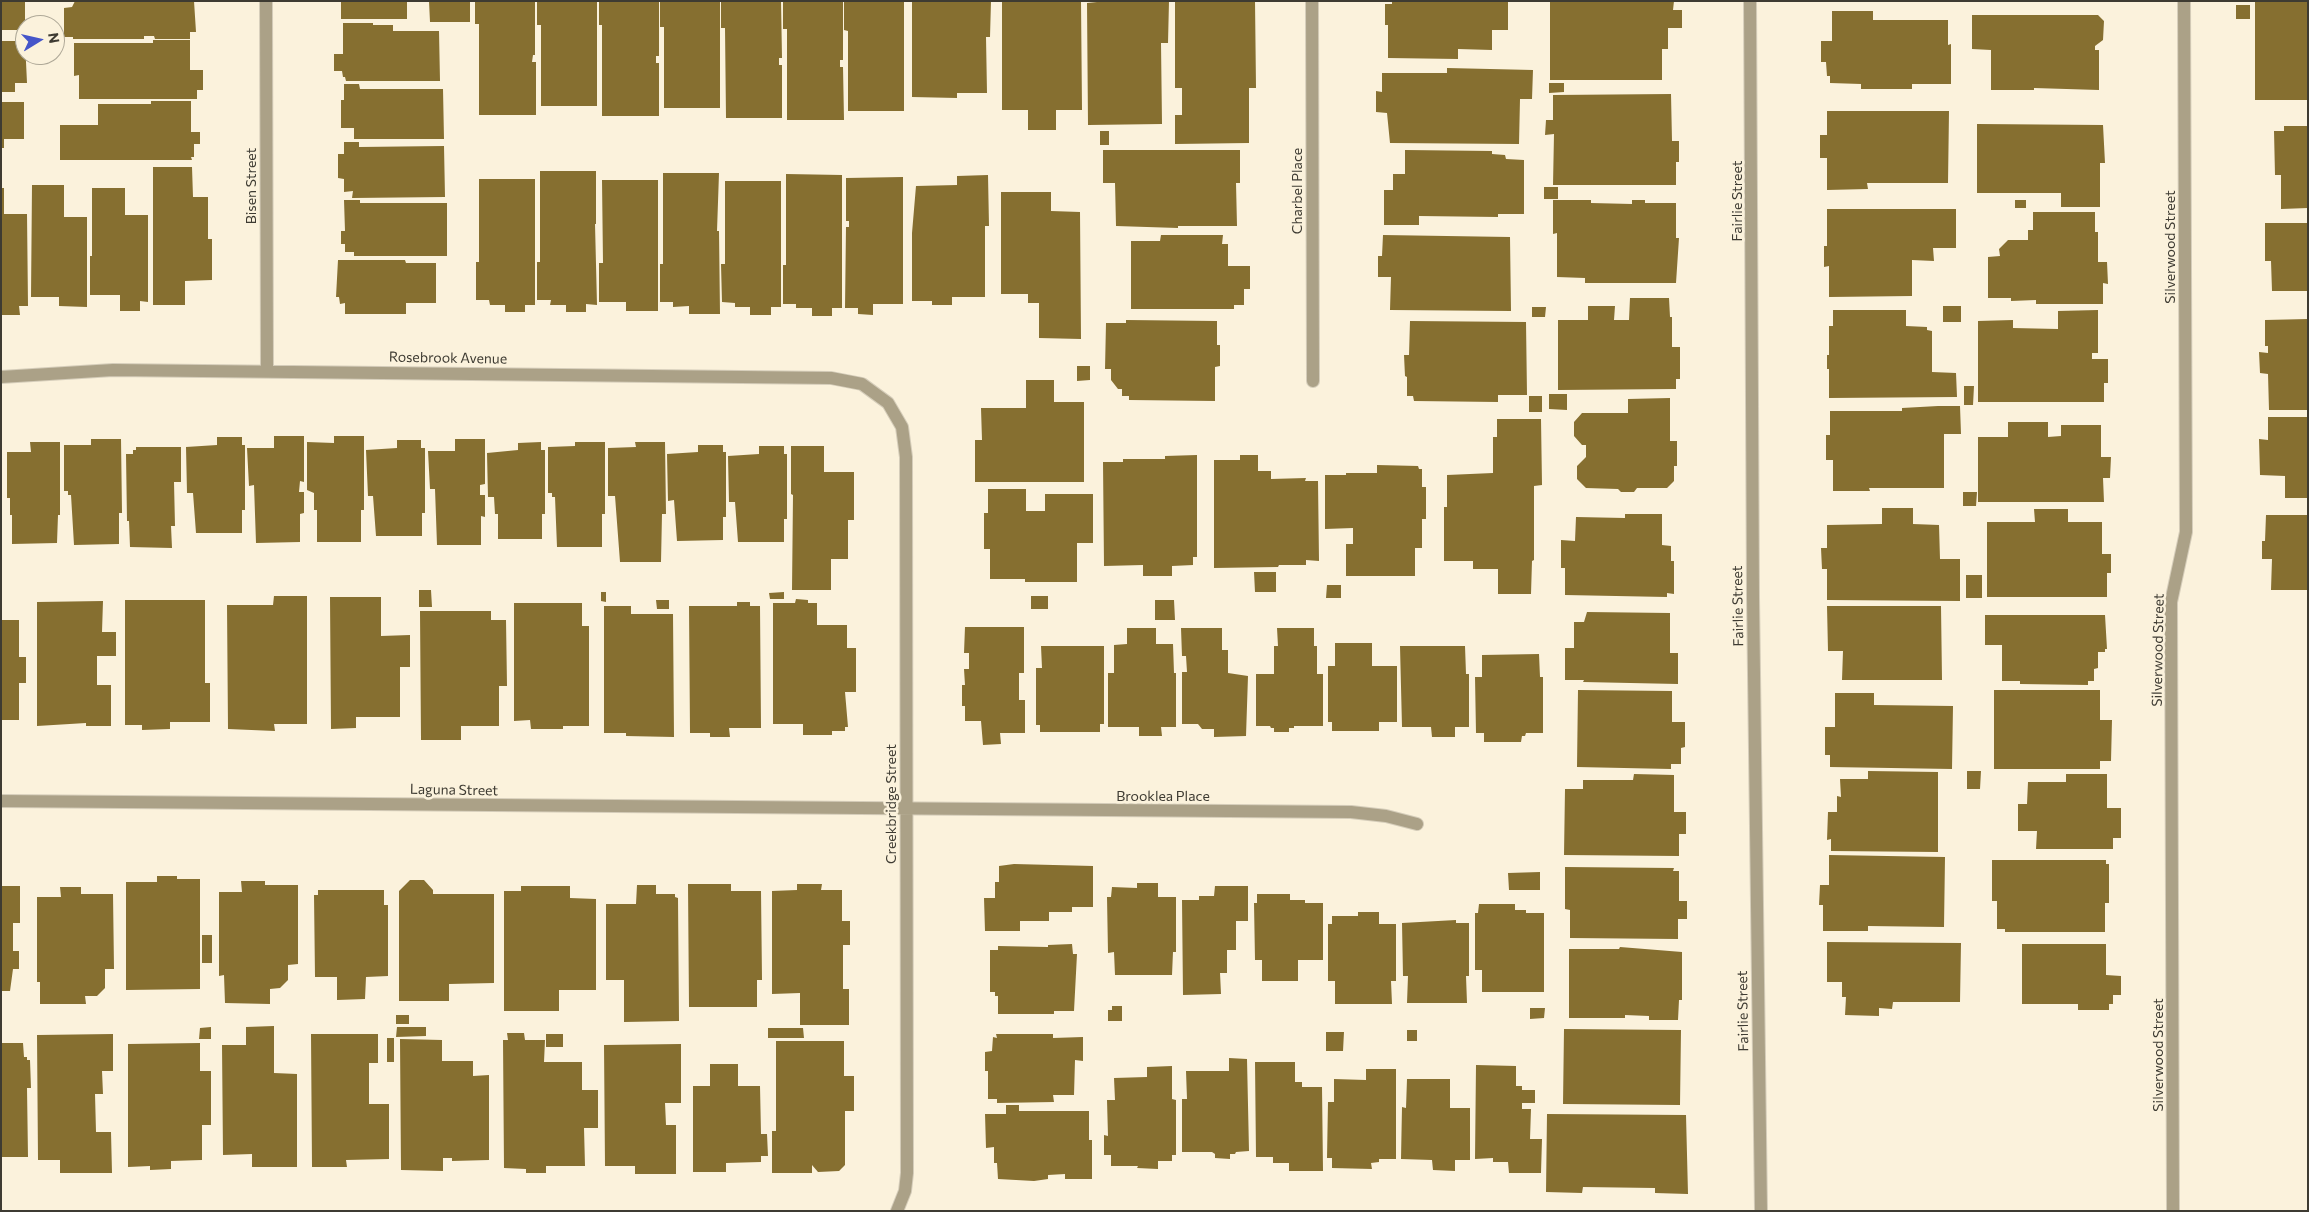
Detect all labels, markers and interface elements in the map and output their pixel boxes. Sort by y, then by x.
north arrow [15,15,65,65]
text: N [45,31,64,44]
street label: Bisen Street [243,148,259,224]
street label: Charbel Place [1289,148,1305,234]
street label: Fairlie Street [1729,160,1745,242]
street label: Silverwood Street [2162,190,2178,304]
street label: Rosebrook Avenue [389,349,507,367]
street label: Fairlie Street [1729,565,1747,647]
street label: Silverwood Street [2149,593,2167,707]
street label: Creekbridge Street [883,744,899,864]
street label: Laguna Street [410,781,498,799]
street label: Brooklea Place [1116,788,1210,804]
street label: Fairlie Street [1734,970,1752,1052]
street label: Silverwood Street [2150,998,2166,1112]

